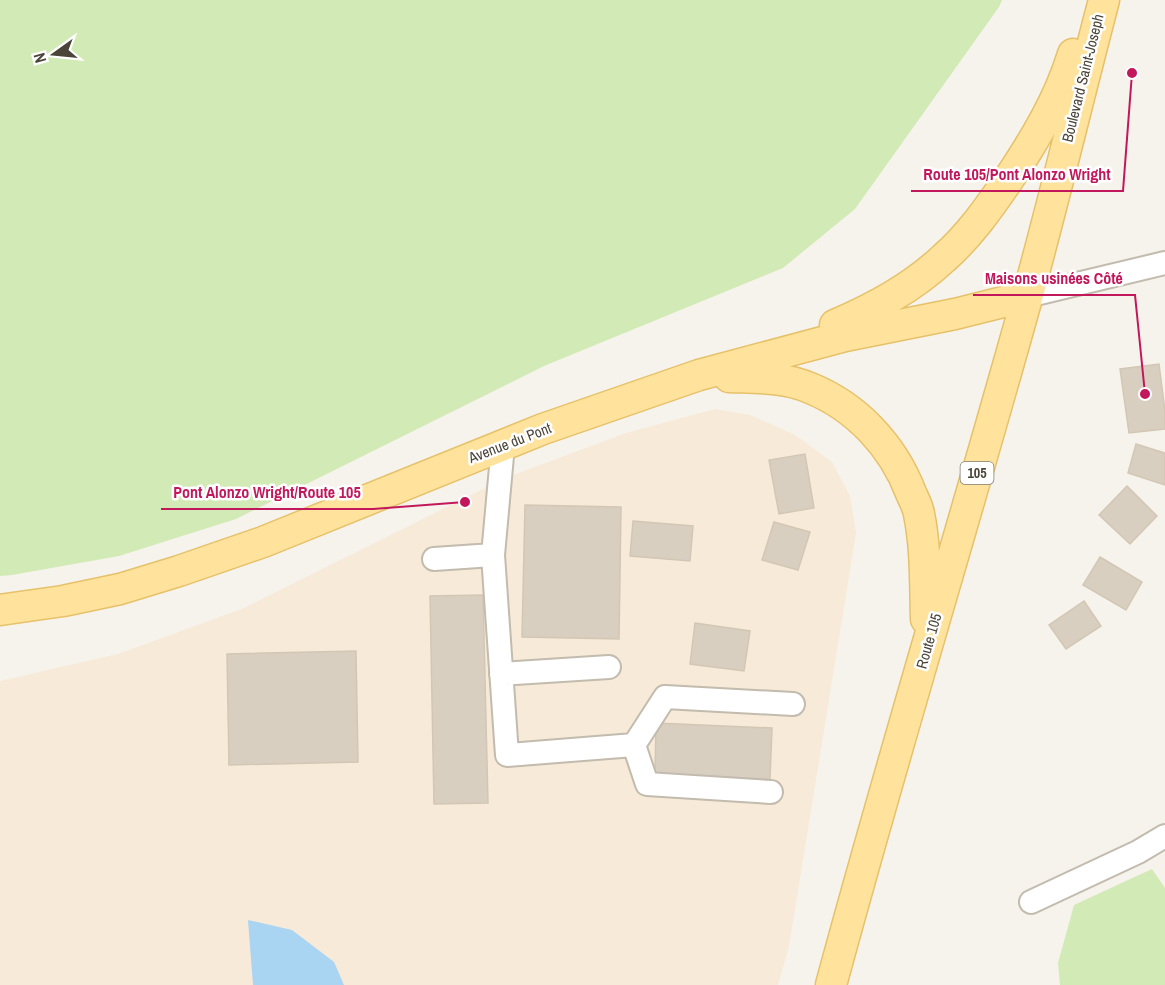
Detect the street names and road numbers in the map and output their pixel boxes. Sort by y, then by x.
street label: Boulevard Saint-Joseph [1056,12,1109,144]
street label: Avenue du Pont [464,417,555,468]
road number: 105 [960,462,994,484]
street label: Route 105 [911,611,946,671]

